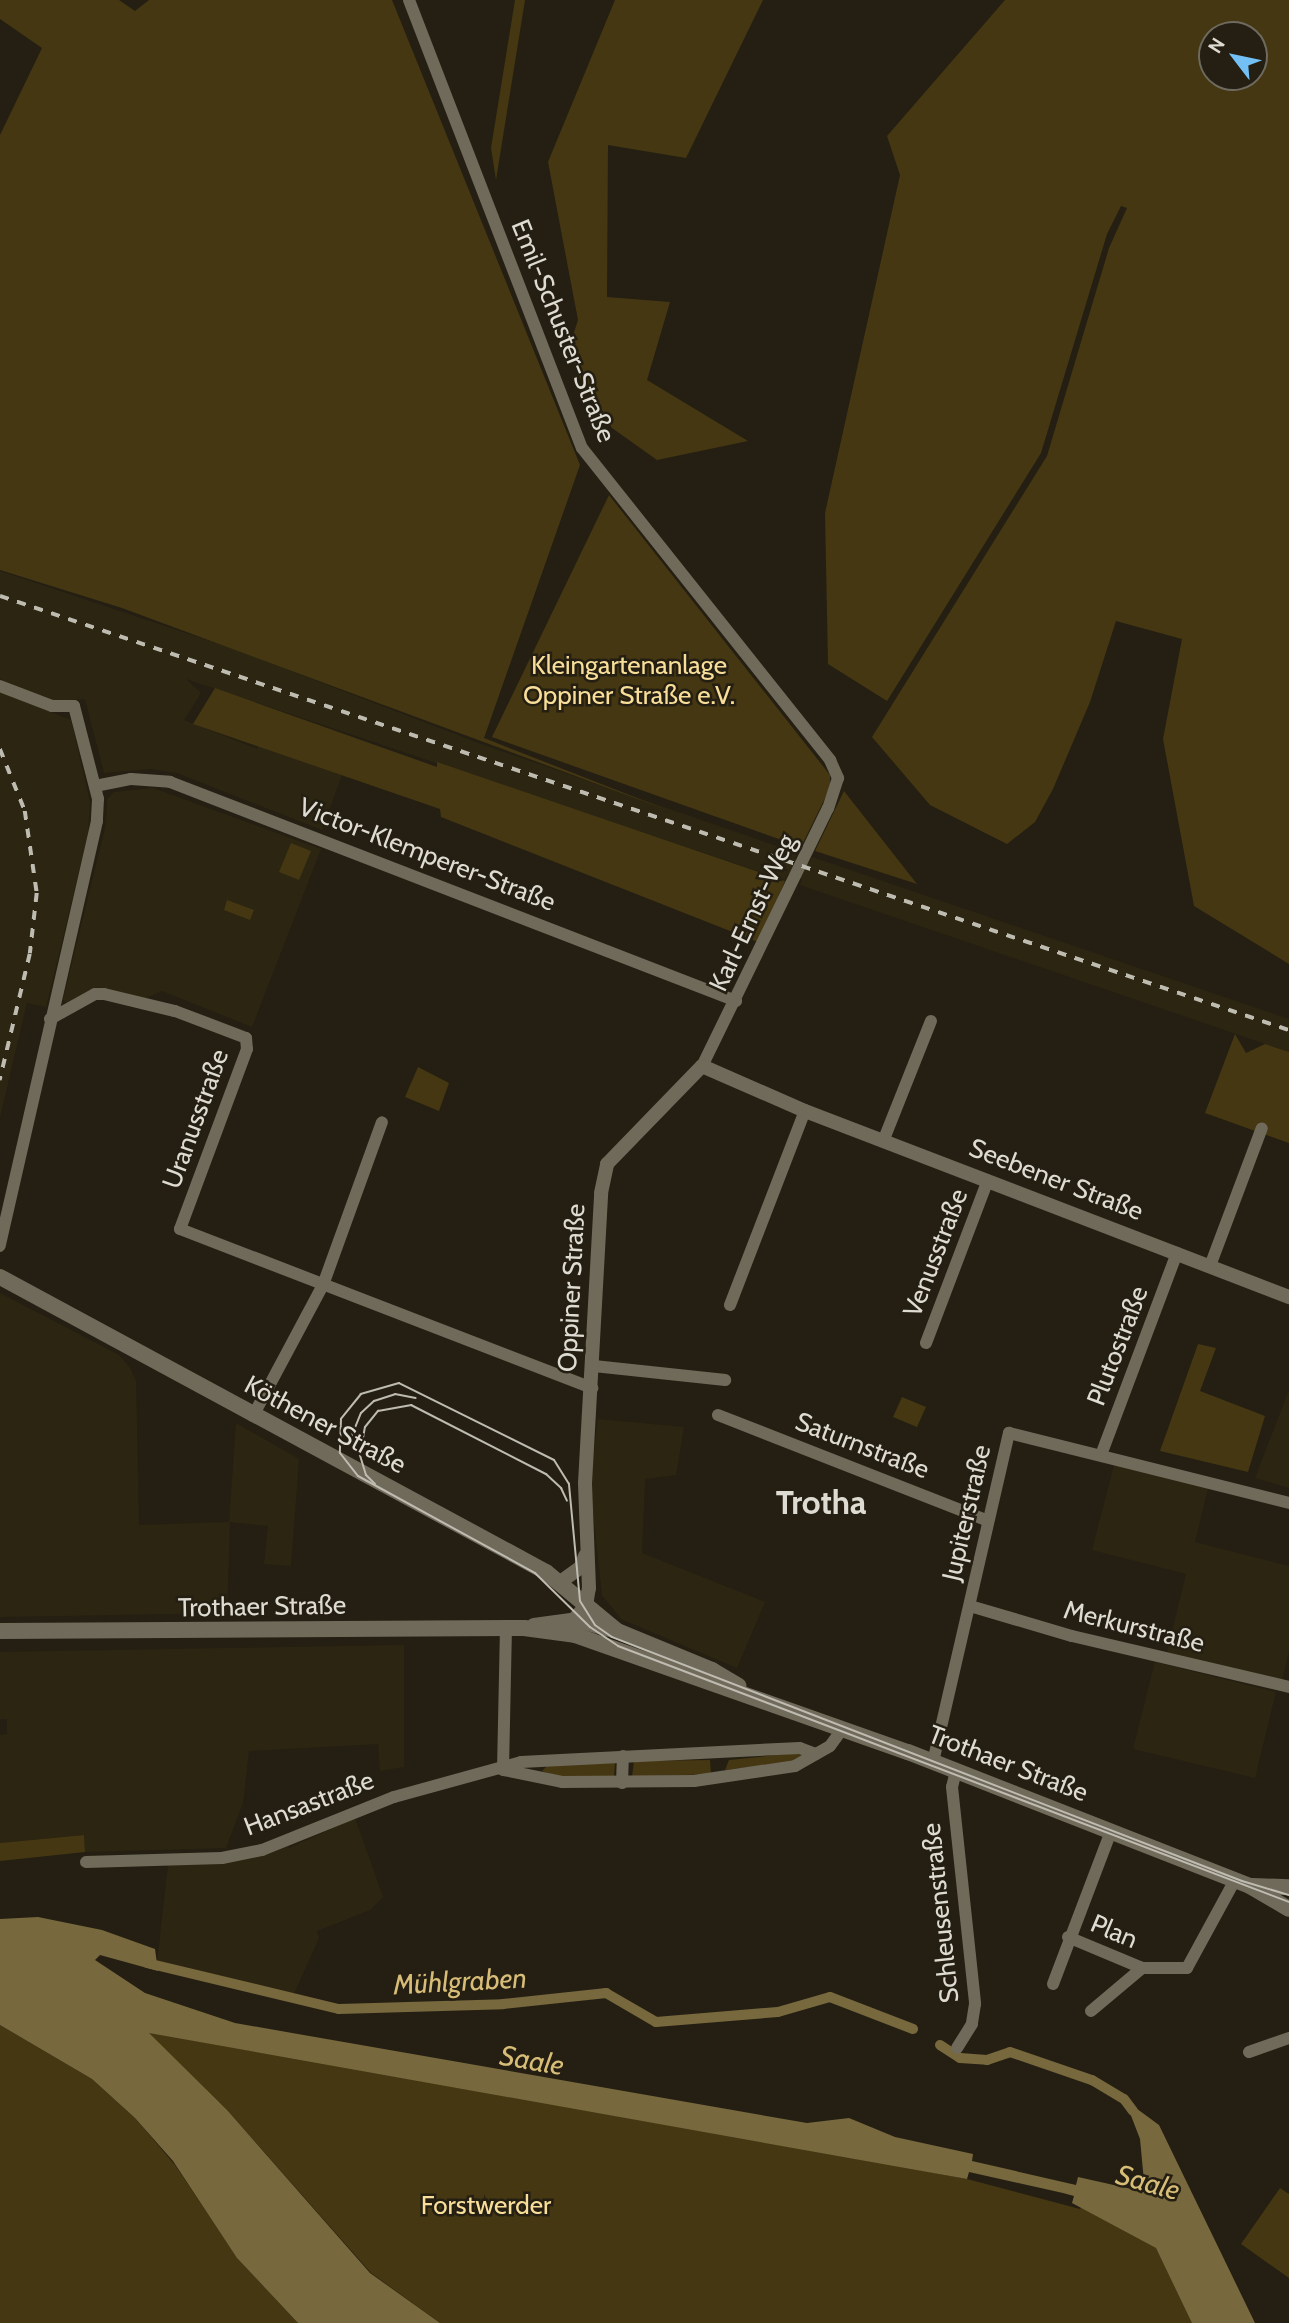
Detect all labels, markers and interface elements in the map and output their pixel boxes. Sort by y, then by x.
north arrow [1198,21,1268,91]
text: N [1203,34,1230,57]
street label: Emil-Schuster-Straße [504,215,622,447]
park label: Kleingartenanlage Oppiner Straße e.V. [523,650,735,712]
street label: Victor-Klemperer-Straße [294,792,560,918]
street label: Karl-Ernst-Weg [703,830,803,996]
street label: Uranusstraße [156,1045,236,1193]
street label: Seebener Straße [965,1133,1147,1227]
street label: Venusstraße [897,1185,975,1321]
street label: Oppiner Straße [552,1203,592,1373]
street label: Plutostraße [1081,1282,1155,1410]
street label: Köthener Straße [239,1369,411,1481]
street label: Saturnstraße [791,1406,933,1486]
street label: Jupiterstraße [936,1442,998,1584]
district label: Trotha [776,1483,866,1523]
street label: Trothaer Straße [177,1590,347,1624]
street label: Merkurstraße [1060,1594,1208,1660]
street label: Trothaer Straße [924,1719,1092,1809]
street label: Hansastraße [240,1765,378,1843]
street label: Schleusenstraße [916,1821,966,2005]
street label: Plan [1086,1908,1142,1956]
water label: Mühlgraben [392,1961,528,2001]
water label: Saale [497,2038,567,2082]
water label: Saale [1112,2157,1184,2207]
park label: Forstwerder [421,2190,551,2222]

